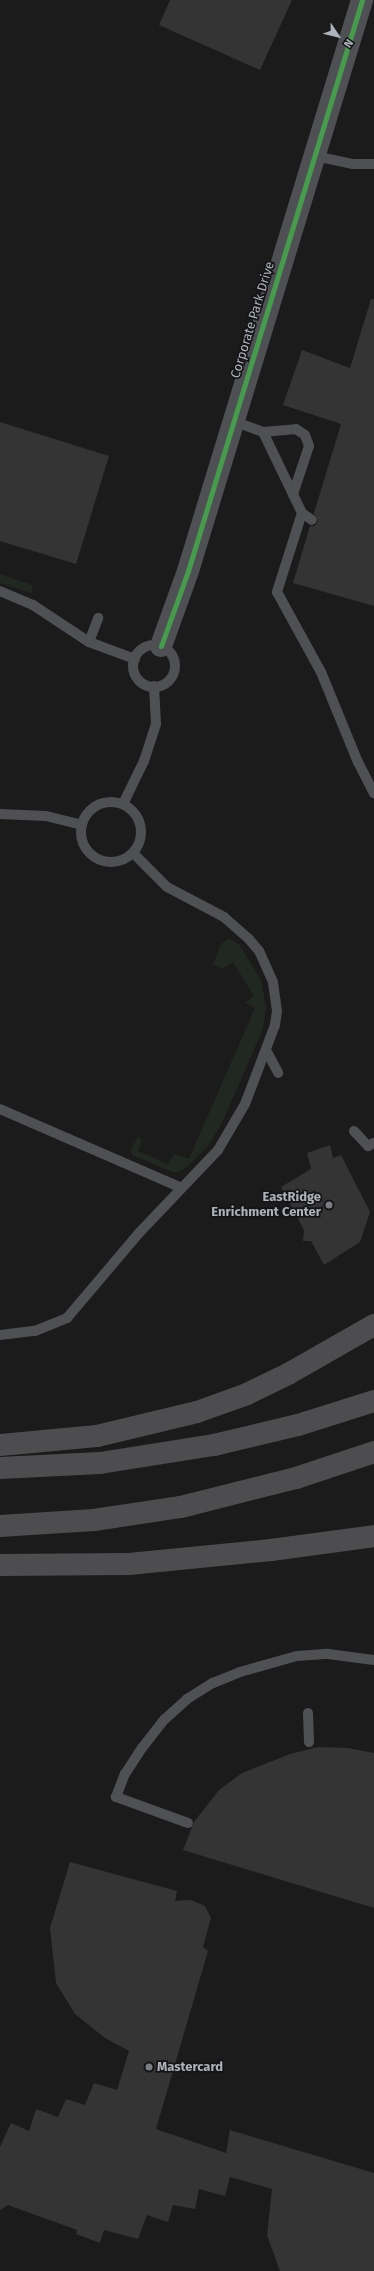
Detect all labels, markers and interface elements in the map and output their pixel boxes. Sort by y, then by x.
north arrow [318,16,358,56]
text: N [341,36,356,50]
street label: Corporate Park Drive [228,260,278,380]
place label: EastRidge Enrichment Center [211,1190,321,1221]
marker: EastRidge Enrichment Center [324,1200,334,1210]
place label: Mastercard [157,2059,223,2075]
marker: Mastercard [144,2062,154,2072]

